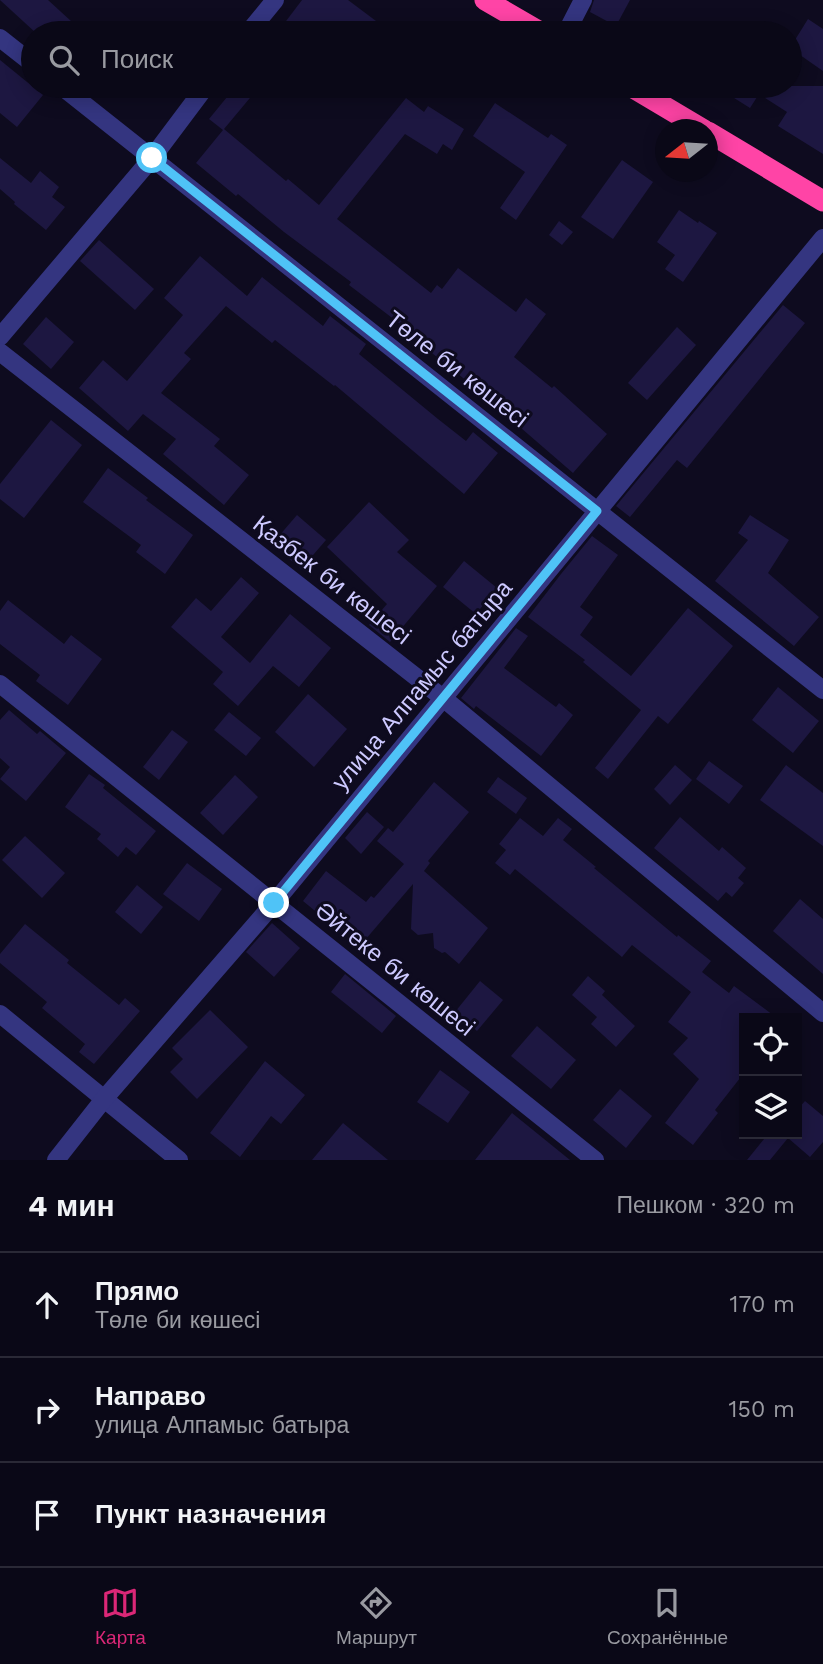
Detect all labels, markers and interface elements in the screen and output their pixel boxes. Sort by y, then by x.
search box [21,21,802,98]
icon: search [45,41,83,79]
text: Поиск [101,44,173,74]
north arrow [655,119,718,182]
route start [136,142,167,173]
street label: Төле би көшесі [380,305,534,433]
street label: Қазбек би көшесі [248,510,416,650]
street label: улица Алпамыс батыра [326,574,518,796]
route end [258,887,289,918]
street label: Әйтеке би көшесі [310,896,480,1042]
map controls [739,1013,802,1139]
button: locate [739,1013,802,1076]
button: layers [739,1076,802,1139]
text: 4 мин [28,1188,115,1223]
text: Пешком · 320 m [617,1192,795,1219]
text: Прямо [95,1276,179,1306]
icon: ahead [28,1286,66,1324]
text: 170 m [730,1291,795,1318]
text: Төле би көшесі [95,1307,260,1334]
text: Направо [95,1381,206,1411]
icon: right [28,1391,66,1429]
text: 150 m [729,1396,795,1423]
text: улица Алпамыс батыра [95,1412,349,1439]
icon: arrive [28,1496,66,1534]
text: Пункт назначения [95,1499,326,1529]
tab: Карта [95,1584,146,1649]
tab: Маршрут [336,1584,417,1649]
tab: Сохранённые [607,1584,728,1649]

